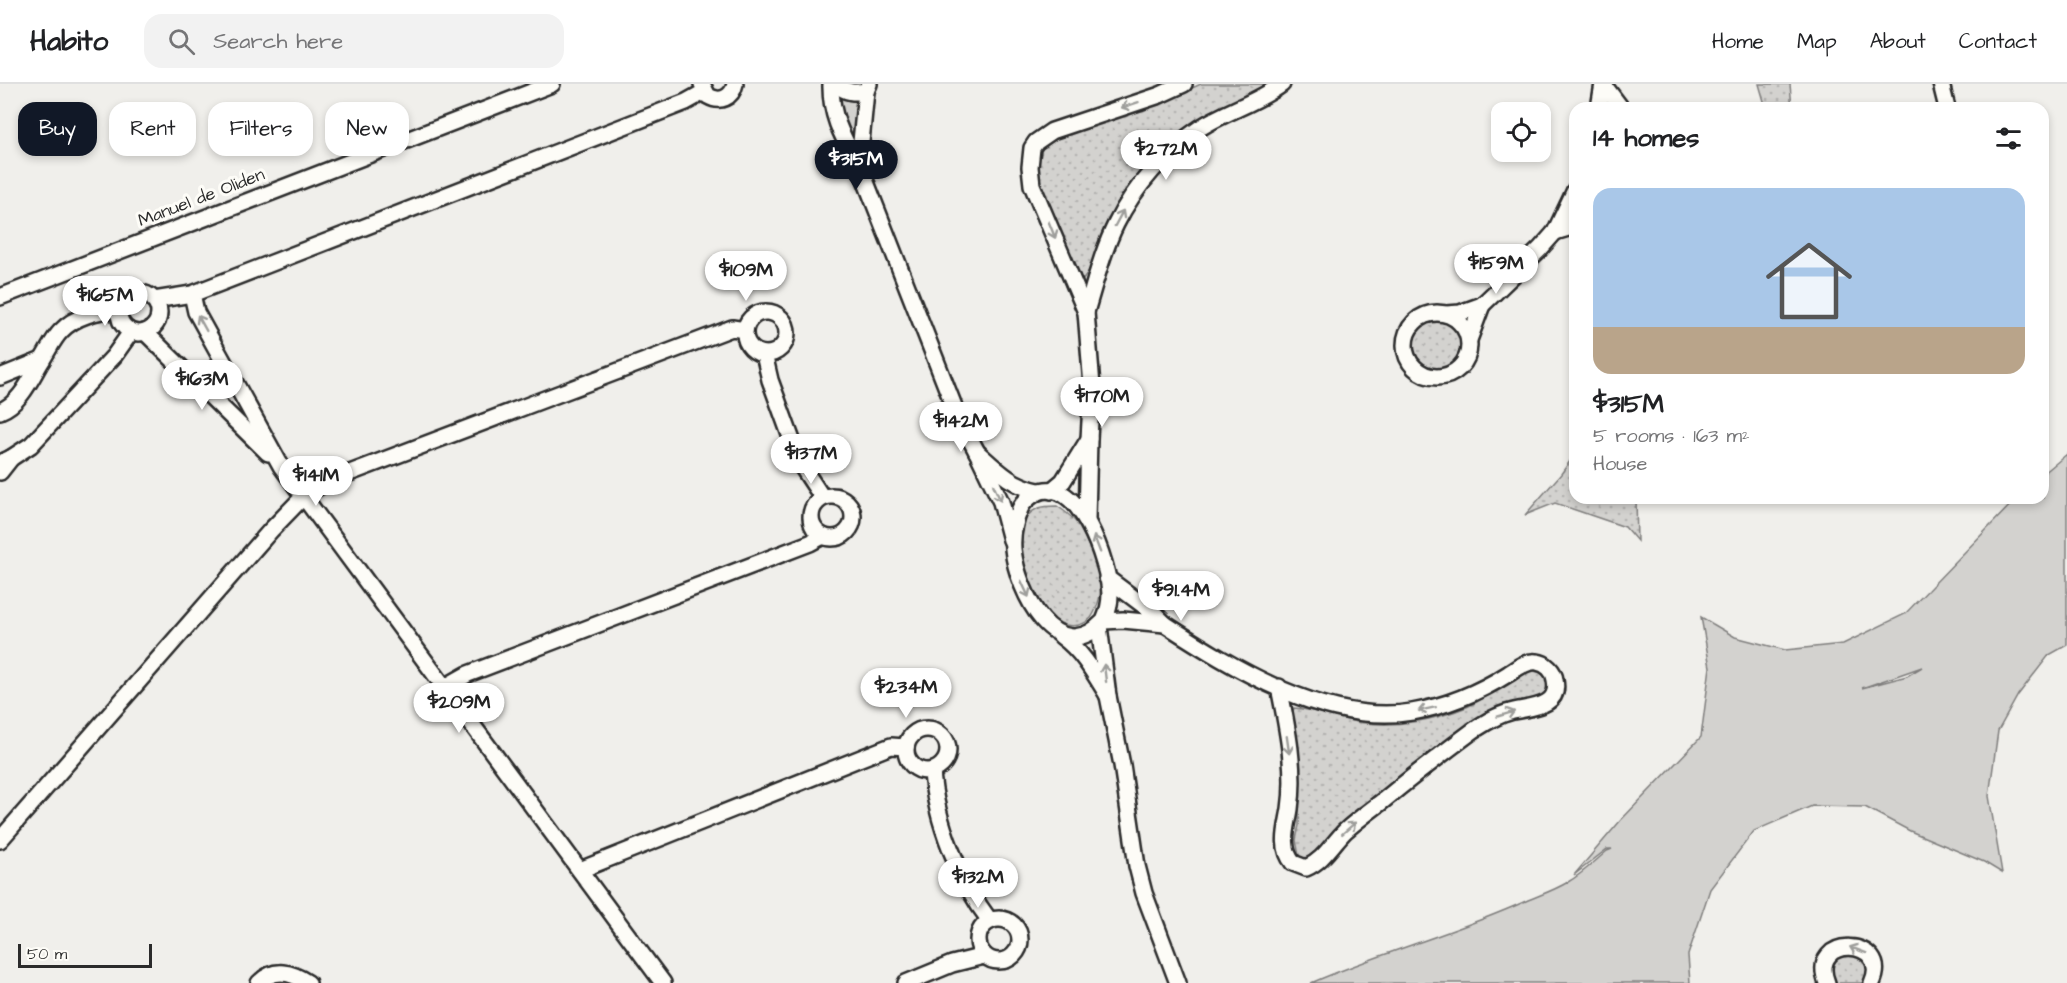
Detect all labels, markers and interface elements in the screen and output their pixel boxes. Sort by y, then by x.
search box [144,14,564,68]
text: Habito [30,22,108,61]
icon: search [165,25,198,58]
text: Search here [213,26,343,57]
text: Home [1712,27,1764,56]
text: Map [1797,27,1837,56]
text: About [1870,27,1926,56]
text: Contact [1959,27,2037,56]
one-way arrow [1121,100,1140,111]
chip: Buy [18,102,97,156]
chip: Rent [109,102,196,156]
chip: Filters [208,102,313,156]
chip: New [325,102,409,156]
map controls [1491,102,1551,162]
button: locate [1491,102,1551,162]
text: 14 homes [1593,120,1699,156]
icon: filters [1992,122,2025,155]
pin: $272M [1124,130,1208,181]
text: $272M [1135,135,1197,163]
pin: $315M [814,140,898,191]
text: $315M [829,145,883,173]
street label: Manuel de Oliden [134,162,268,233]
one-way arrow [1114,209,1126,227]
one-way arrow [1047,220,1058,239]
icon: home [1755,227,1863,335]
pin: $159M [1454,244,1538,295]
text: $159M [1468,249,1524,277]
pin: $109M [704,251,788,302]
text: $109M [719,256,773,284]
pin: $165M [63,276,147,327]
text: $165M [77,281,133,309]
one-way arrow [196,314,207,332]
pin: $163M [160,360,244,411]
text: $163M [176,365,228,393]
pin: $170M [1060,377,1144,428]
text: $170M [1074,382,1130,410]
text: $315M [1593,386,1664,422]
pin: $142M [919,402,1003,453]
text: $142M [933,407,989,435]
text: 5 rooms · 163 m² [1593,422,1749,450]
pin: $137M [769,434,853,485]
text: $137M [785,439,837,467]
text: House [1593,450,1647,478]
pin: $141M [274,456,358,507]
text: $141M [293,461,339,489]
one-way arrow [992,483,1004,501]
one-way arrow [1091,535,1102,554]
pin: $91.4M [1132,571,1230,622]
text: $91.4M [1152,576,1210,604]
one-way arrow [1020,580,1031,598]
one-way arrow [1099,664,1110,684]
pin: $234M [864,668,948,719]
text: $234M [875,673,937,701]
pin: $209M [417,683,501,734]
text: $209M [427,688,491,716]
one-way arrow [1418,704,1437,715]
one-way arrow [1496,708,1515,719]
one-way arrow [1283,734,1294,754]
one-way arrow [1341,821,1356,835]
pin: $132M [936,858,1020,909]
text: $132M [952,863,1004,891]
scale bar [18,941,152,968]
text: 50 m [27,943,67,965]
one-way arrow [1849,944,1867,955]

